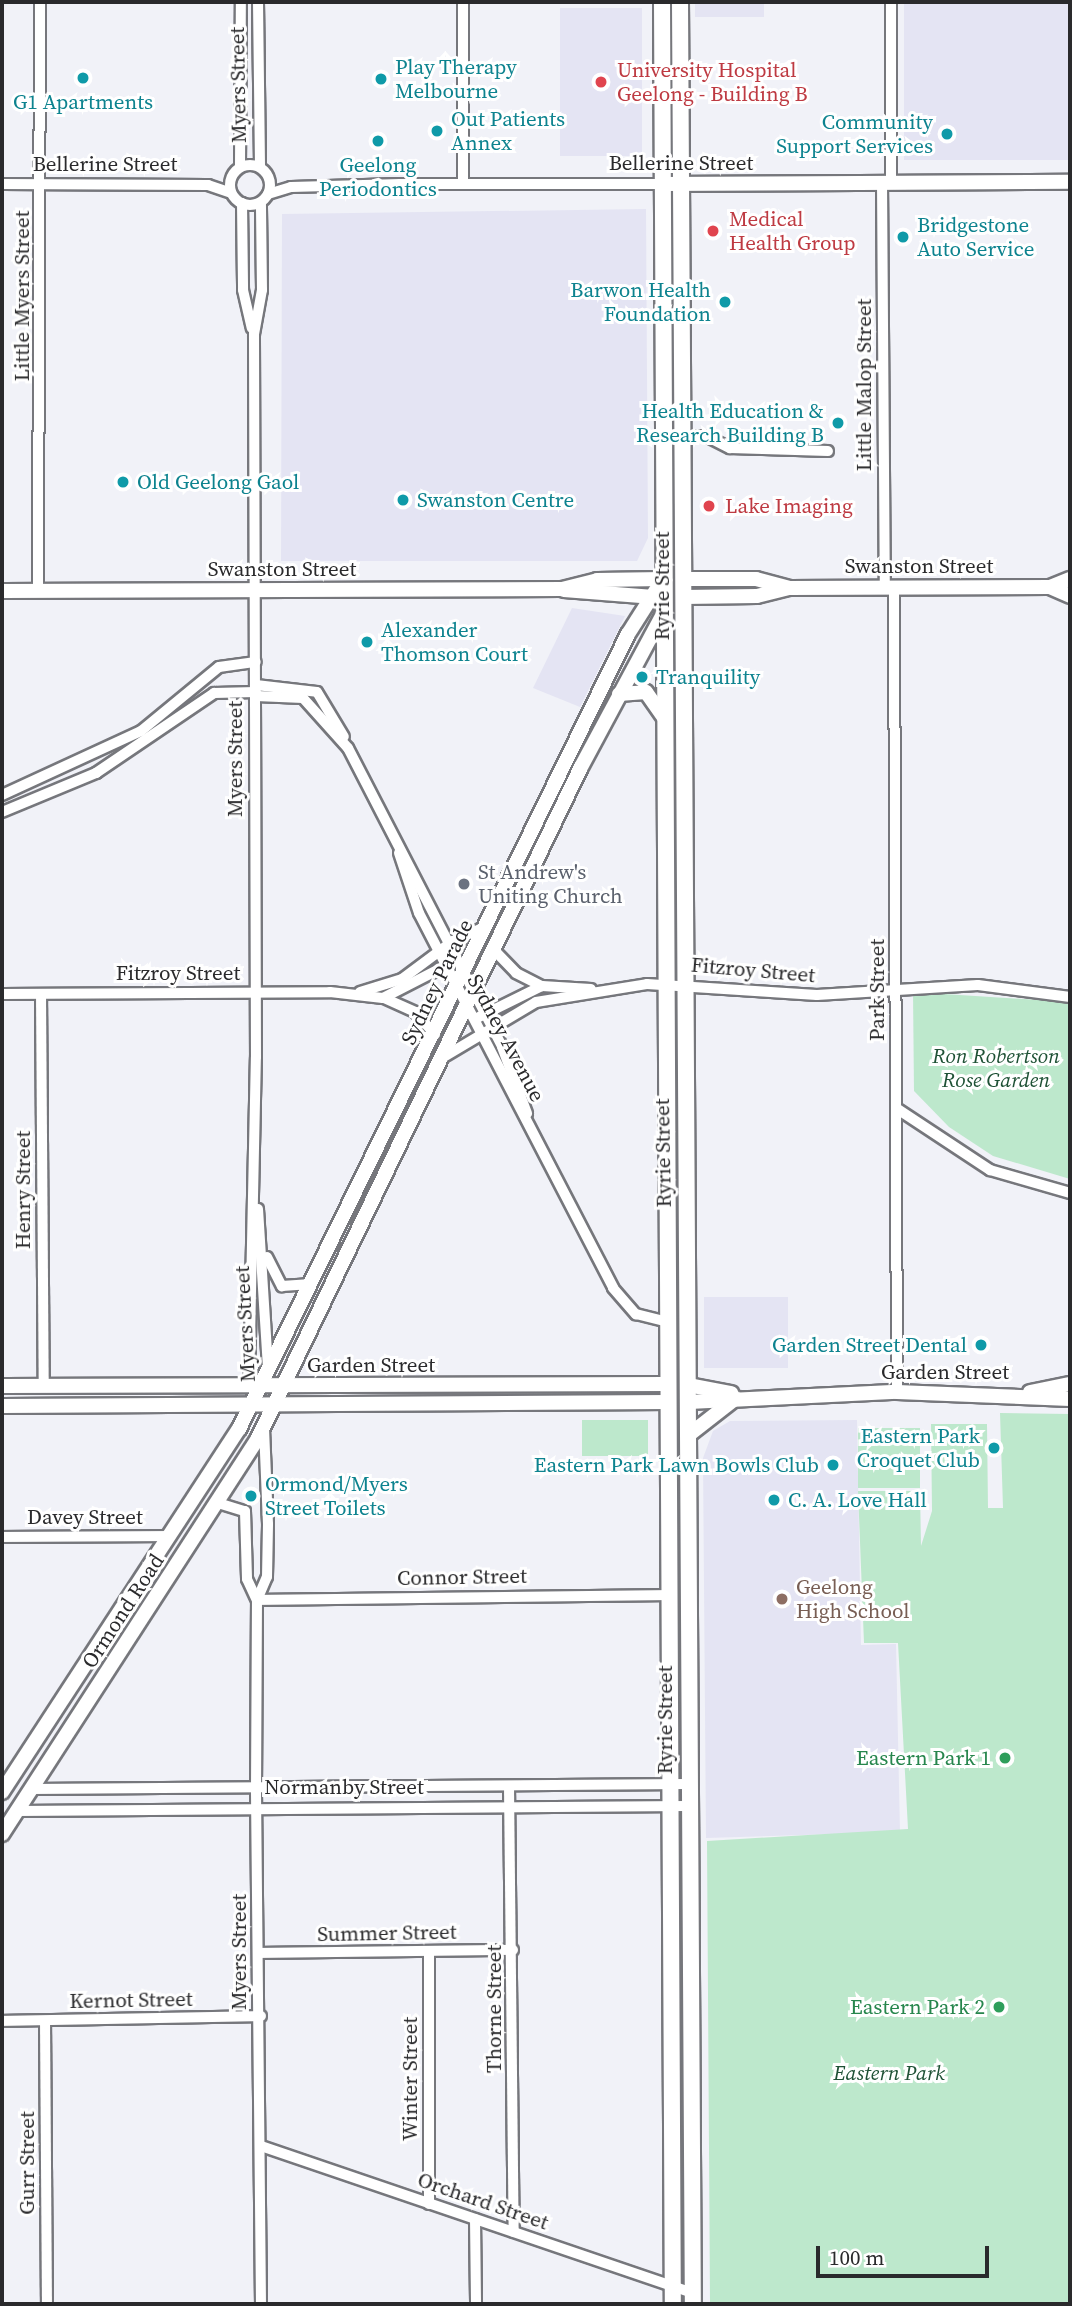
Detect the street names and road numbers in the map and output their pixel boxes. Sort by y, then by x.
street label: Myers Street [224,27,252,143]
street label: Bellerine Street [609,150,753,176]
street label: Bellerine Street [33,151,177,177]
street label: Little Myers Street [9,211,35,381]
street label: Little Malop Street [851,299,877,471]
street label: Ryrie Street [649,531,675,641]
street label: Swanston Street [845,553,993,579]
street label: Swanston Street [208,556,356,582]
street label: Myers Street [222,701,248,817]
street label: Sydney Parade [396,915,478,1049]
street label: Park Street [864,939,890,1041]
street label: Fitzroy Street [690,952,816,988]
street label: Fitzroy Street [116,960,240,986]
street label: Sydney Avenue [462,970,550,1106]
street label: Ryrie Street [649,1098,677,1208]
street label: Henry Street [10,1131,36,1249]
street label: Myers Street [229,1265,261,1383]
street label: Garden Street [307,1352,435,1378]
street label: Garden Street [881,1359,1009,1385]
street label: Davey Street [27,1504,143,1530]
street label: Ormond Road [77,1549,169,1673]
street label: Connor Street [397,1563,527,1591]
street label: Ryrie Street [652,1665,678,1775]
street label: Normanby Street [264,1774,424,1800]
street label: Myers Street [226,1894,252,2010]
street label: Summer Street [317,1919,457,1947]
street label: Thorne Street [481,1945,507,2073]
street label: Kernot Street [69,1986,193,2014]
street label: Winter Street [397,2017,423,2141]
street label: Gurr Street [14,2111,40,2215]
street label: Orchard Street [414,2167,552,2235]

